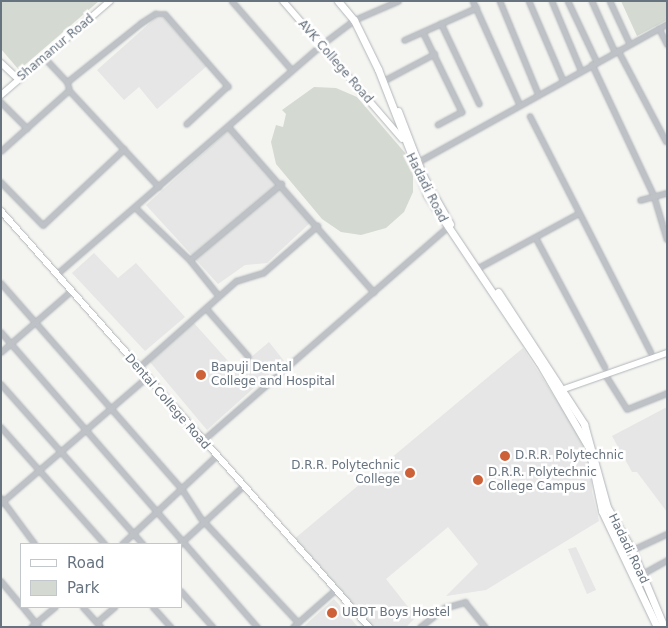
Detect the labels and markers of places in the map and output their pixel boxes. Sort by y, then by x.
place label: Bapuji Dental College and Hospital [211,361,335,389]
marker: Bapuji Dental College and Hospital [195,369,207,381]
place label: D.R.R. Polytechnic [515,449,624,463]
marker: D.R.R. Polytechnic [499,450,511,462]
place label: D.R.R. Polytechnic College [291,459,400,487]
place label: D.R.R. Polytechnic College Campus [488,466,597,494]
marker: D.R.R. Polytechnic College [404,467,416,479]
marker: D.R.R. Polytechnic College Campus [472,474,484,486]
place label: UBDT Boys Hostel [342,606,450,620]
marker: UBDT Boys Hostel [326,607,338,619]

